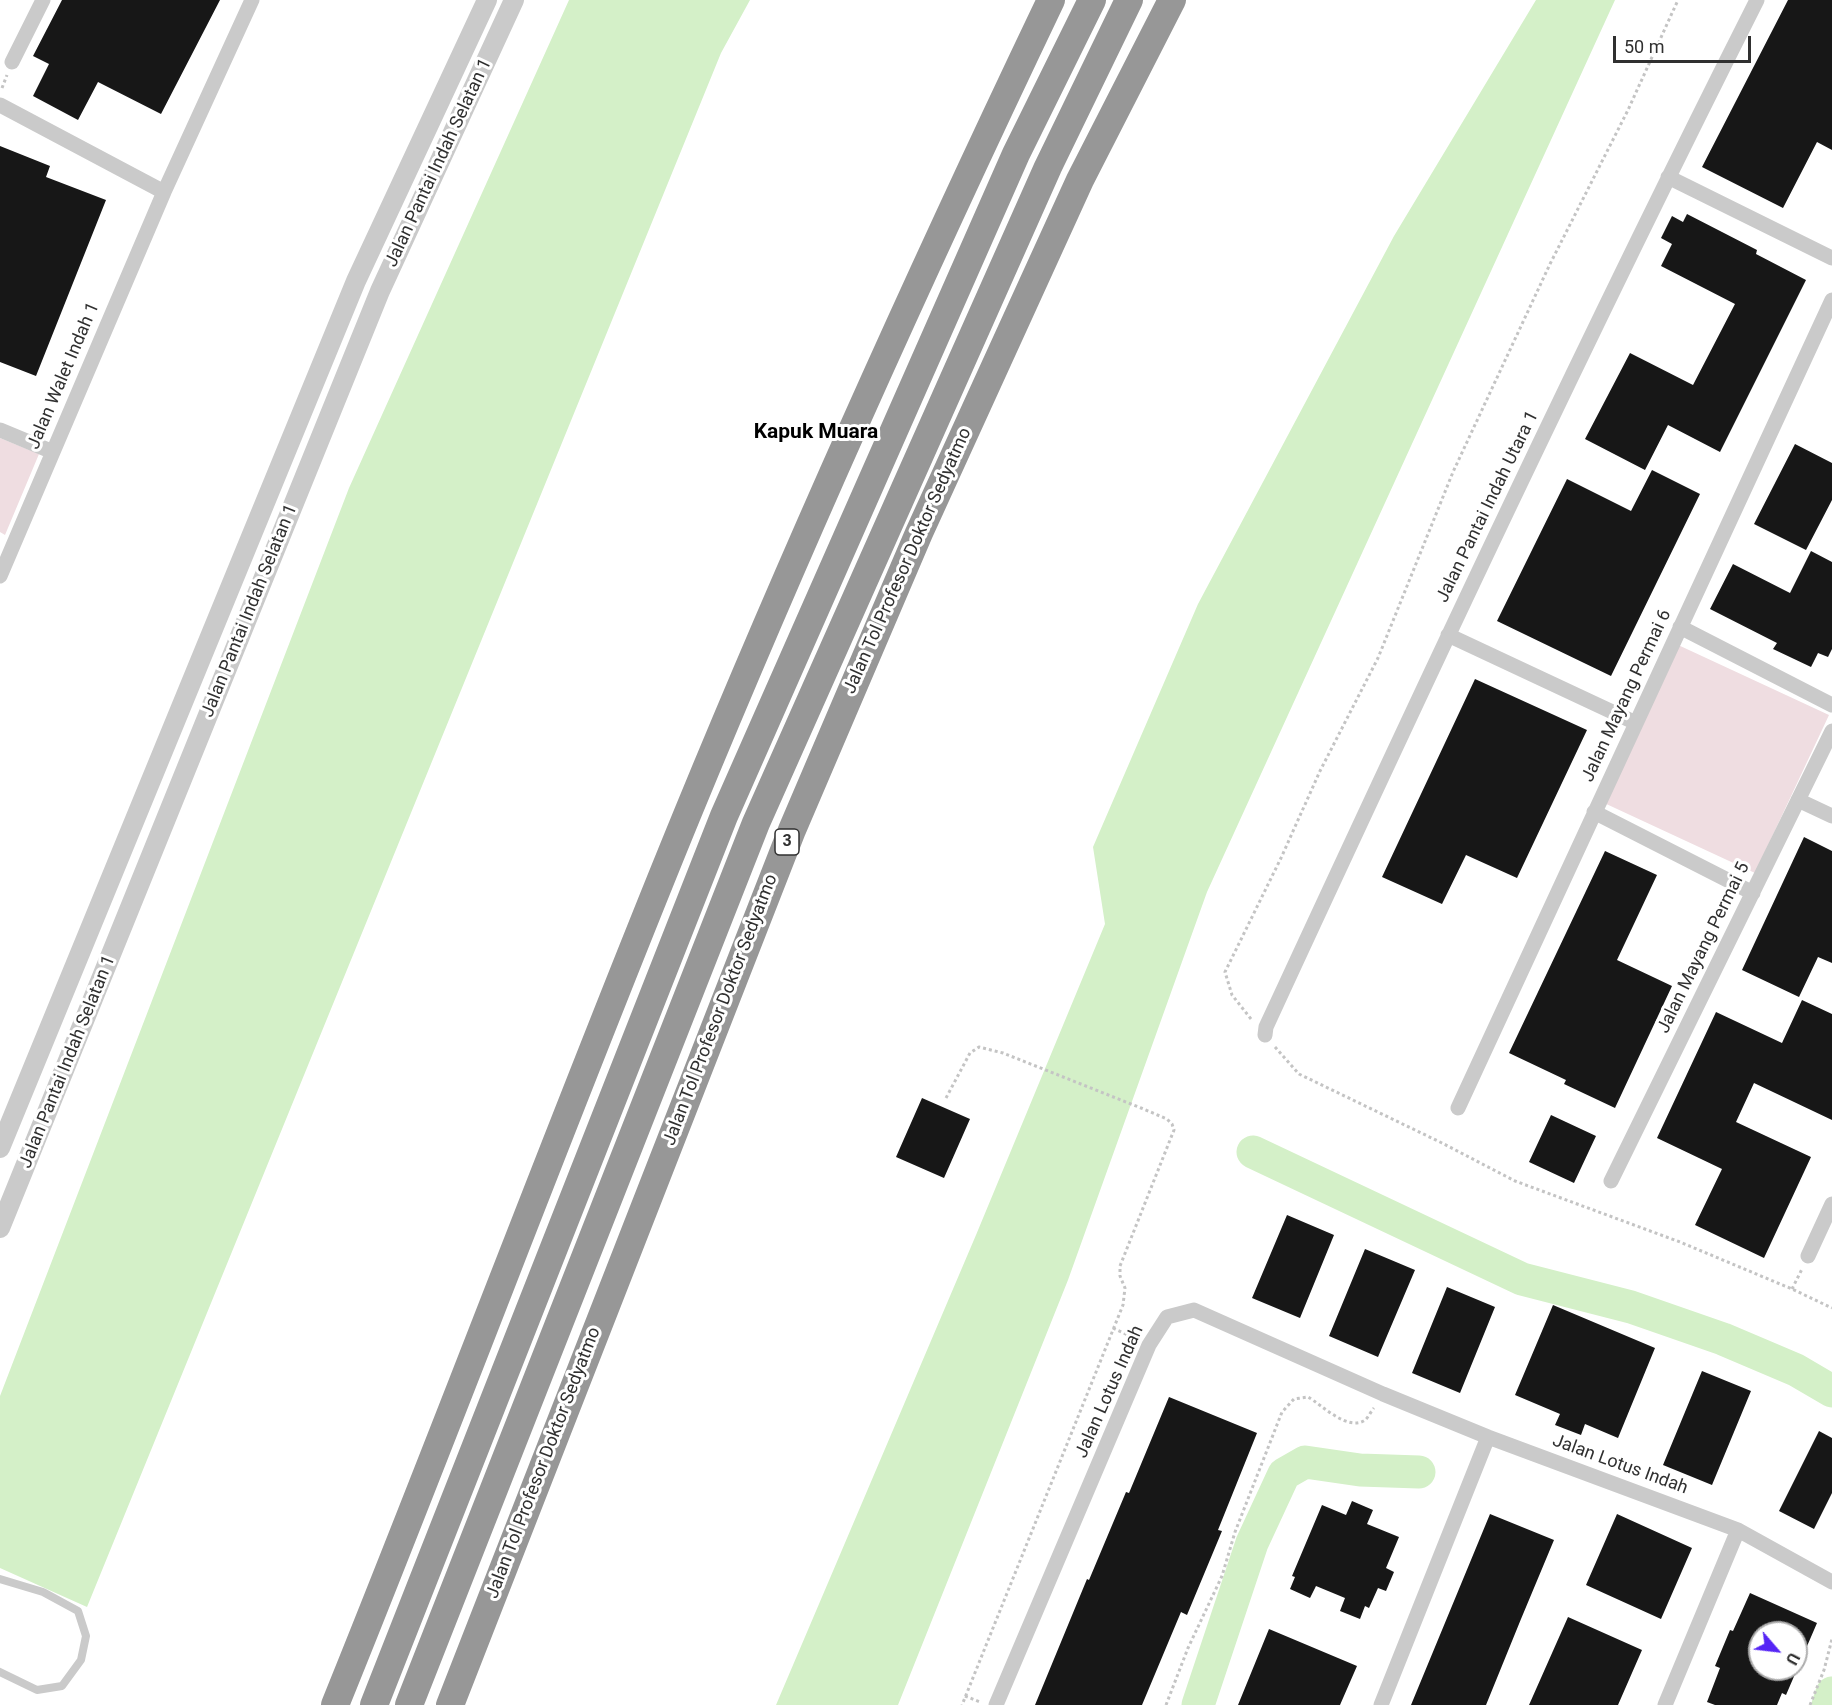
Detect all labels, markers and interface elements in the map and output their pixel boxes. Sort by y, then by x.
scale bar [1616,24,1754,62]
text: 50 m [1624,36,1664,57]
street label: Jalan Pantai Indah Selatan 1 [381,55,497,271]
street label: Jalan Walet Indah 1 [23,299,105,453]
street label: Jalan Pantai Indah Utara 1 [1432,408,1544,606]
district label: Kapuk Muara [754,420,878,446]
street label: Jalan Tol Profesor Doktor Sedyatmo [839,425,977,697]
street label: Jalan Pantai Indah Selatan 1 [197,501,303,721]
street label: Jalan Mayang Permai 6 [1578,606,1676,786]
road number: 3 [775,829,799,855]
street label: Jalan Mayang Permai 5 [1653,859,1755,1037]
street label: Jalan Tol Profesor Doktor Sedyatmo [659,871,783,1149]
street label: Jalan Pantai Indah Selatan 1 [15,952,121,1172]
street label: Jalan Lotus Indah [1071,1323,1149,1461]
street label: Jalan Tol Profesor Doktor Sedyatmo [482,1324,606,1602]
street label: Jalan Lotus Indah [1549,1430,1691,1500]
north arrow [1748,1621,1808,1681]
text: U [1782,1650,1803,1668]

